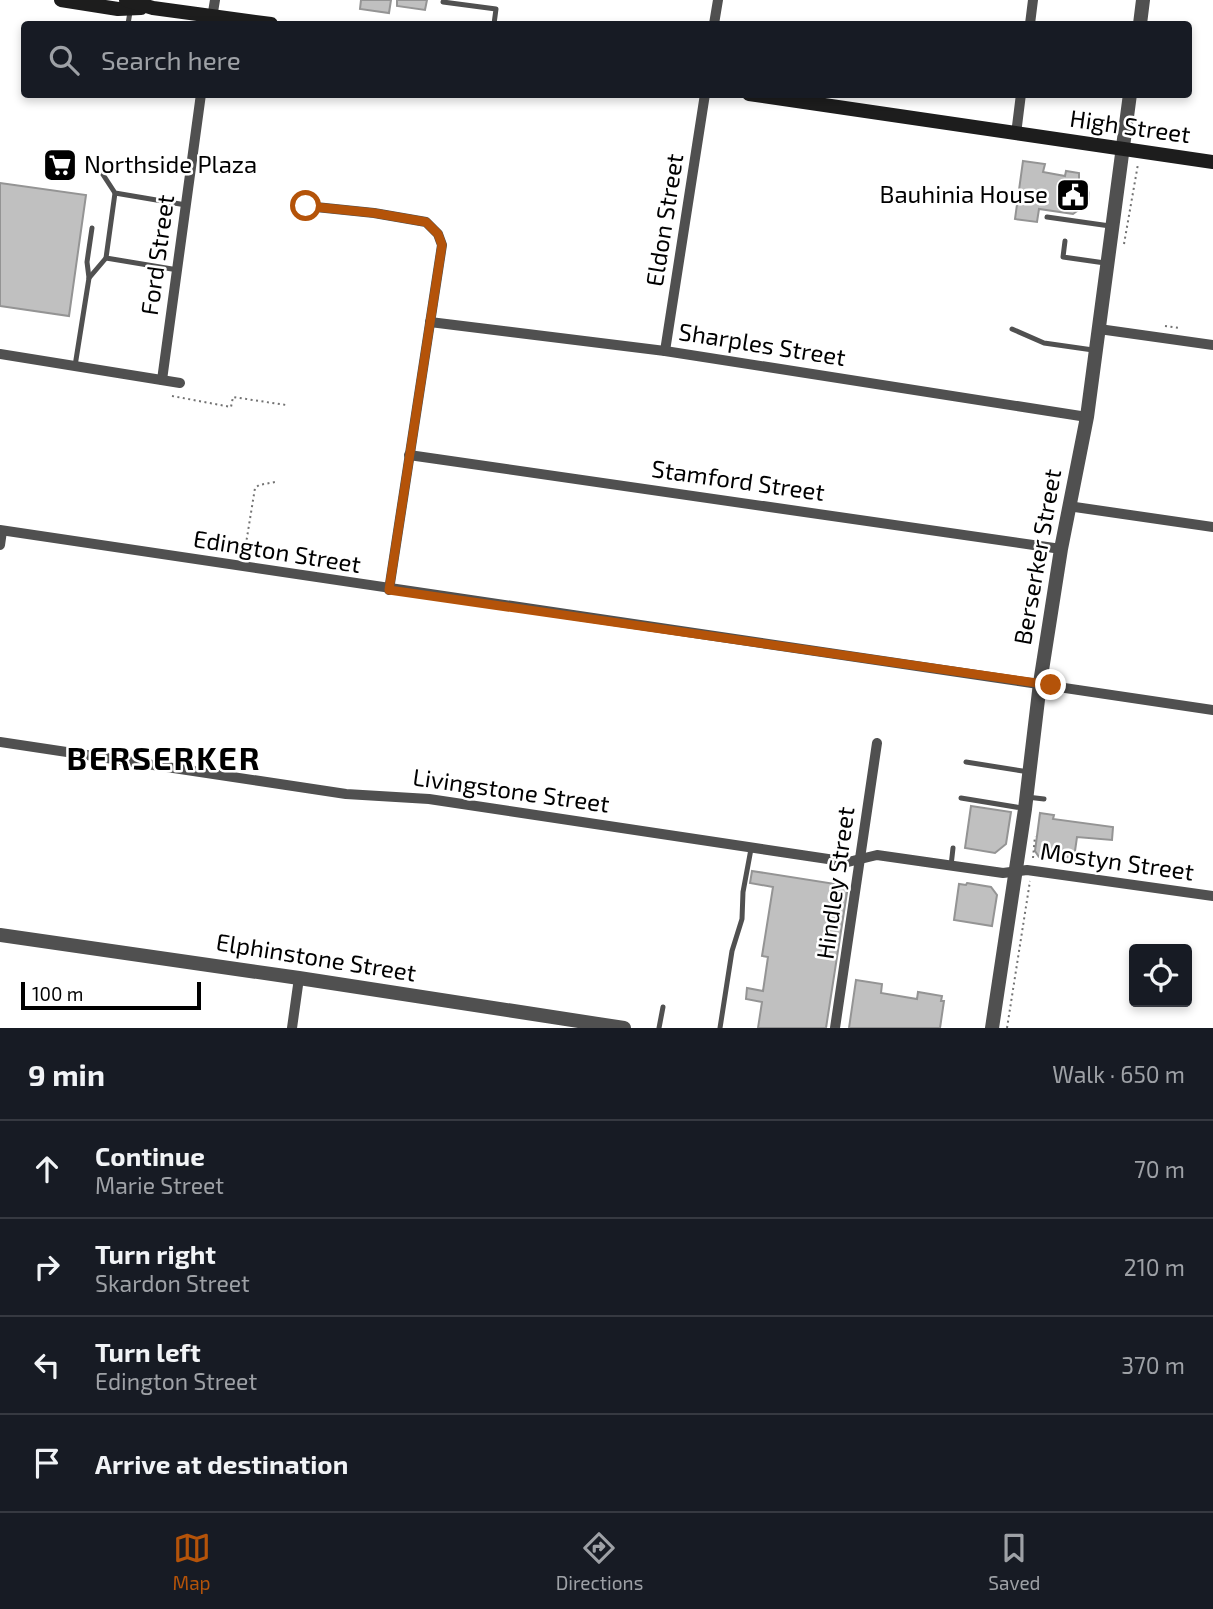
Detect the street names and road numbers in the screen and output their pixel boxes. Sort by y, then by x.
street label: High Street [1068,103,1192,148]
street label: Eldon Street [639,151,688,288]
street label: Ford Street [134,193,179,317]
street label: Sharples Street [677,316,848,371]
street label: Stamford Street [650,453,827,506]
street label: Berserker Street [1007,467,1066,647]
street label: Edington Street [191,523,363,578]
street label: Livingstone Street [411,761,611,818]
street label: Hindley Street [809,805,860,961]
street label: Mostyn Street [1039,835,1196,886]
street label: Elphinstone Street [214,926,418,987]

